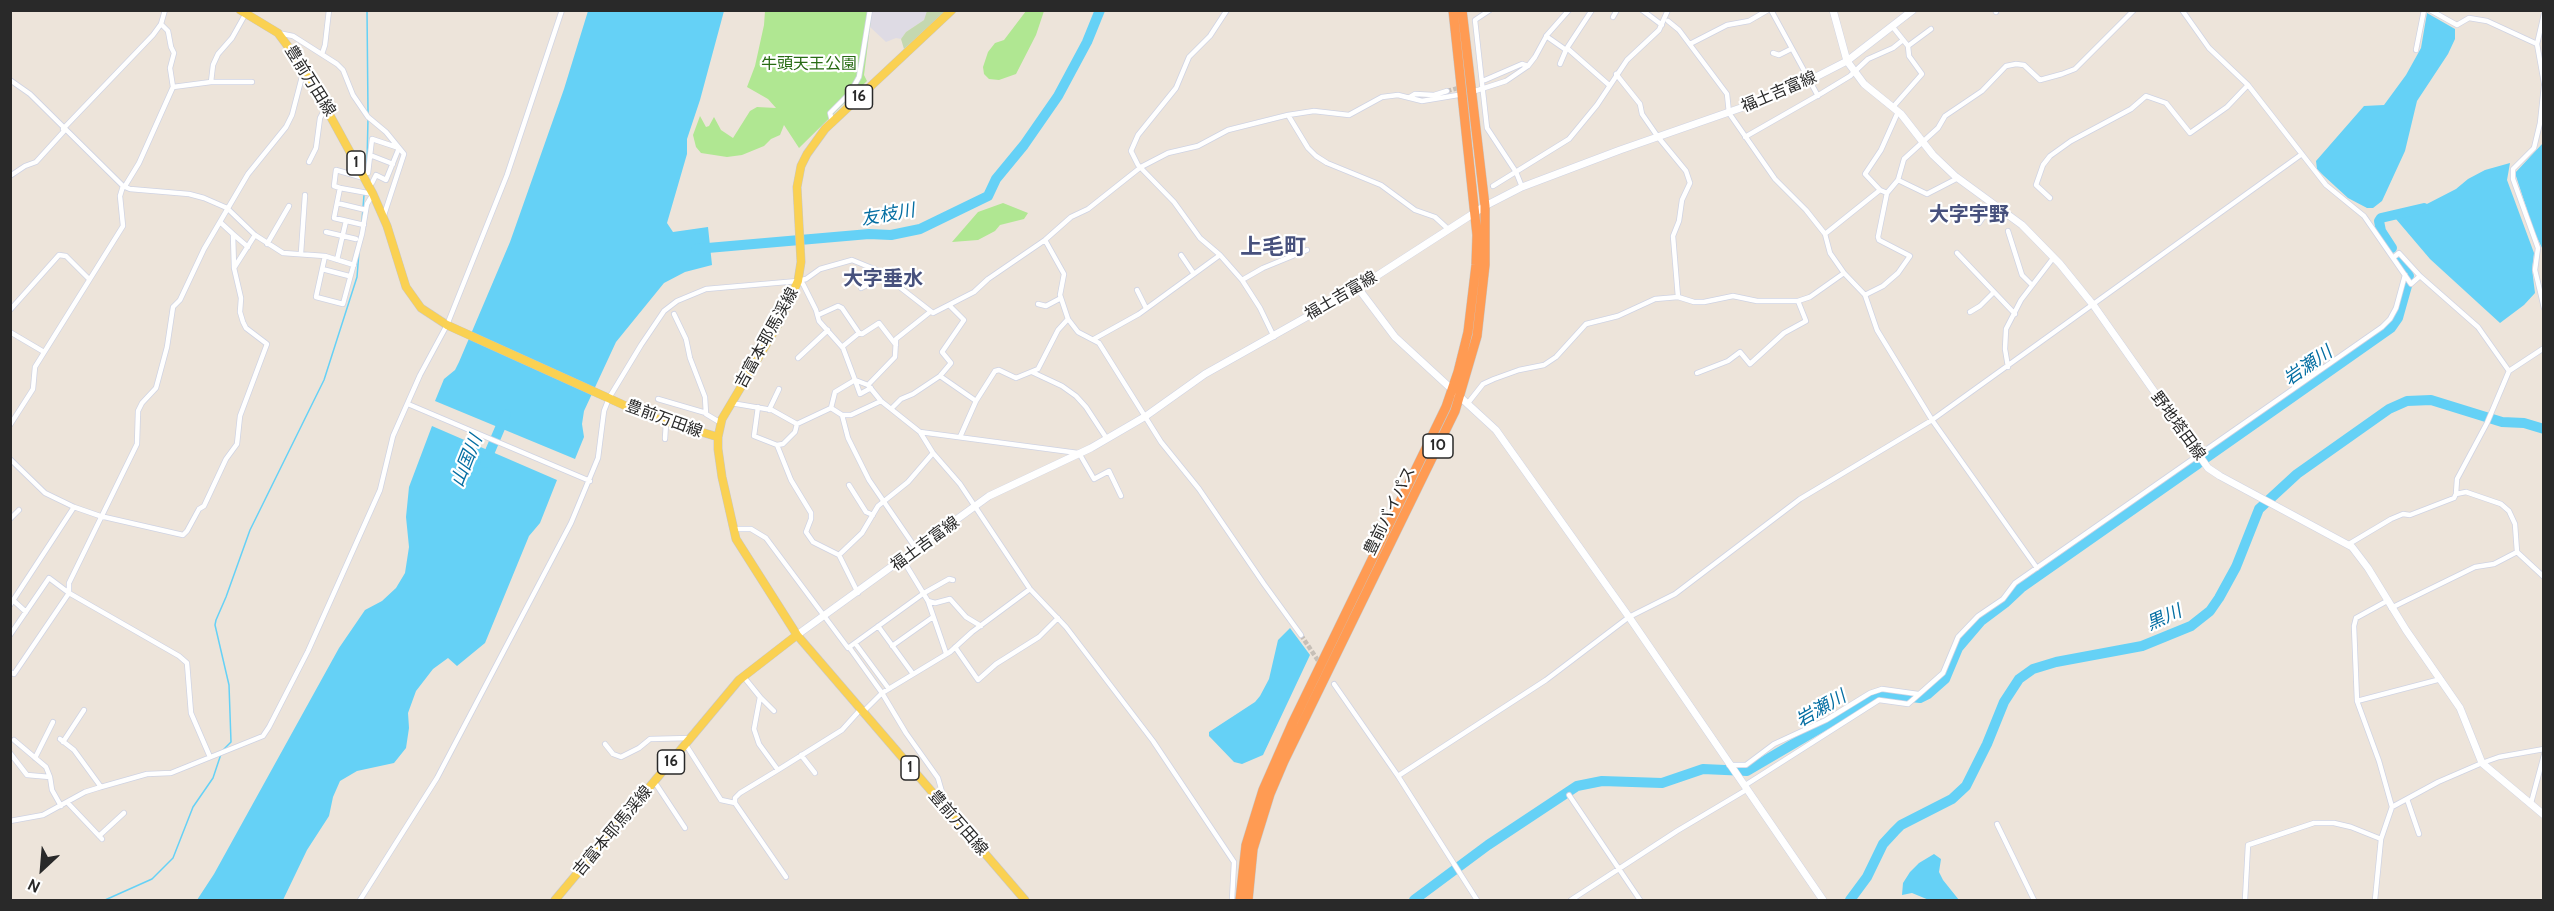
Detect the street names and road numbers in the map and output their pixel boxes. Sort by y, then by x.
street label: 豊前万田線 [281,42,339,120]
street label: 福土吉富線 [1738,68,1820,116]
road number: 16 [846,85,872,109]
road number: 1 [347,151,365,175]
street label: 福土吉富線 [1302,268,1380,324]
street label: 吉富本耶馬渓線 [731,284,803,392]
street label: 野地塔田線 [2147,388,2209,464]
street label: 豊前万田線 [623,396,705,442]
road number: 10 [1423,434,1453,458]
street label: 豊前バイパス [1360,464,1420,558]
street label: 福土吉富線 [887,513,963,575]
road number: 16 [658,750,684,774]
road number: 1 [901,756,919,780]
street label: 吉富本耶馬渓線 [570,782,656,880]
street label: 豊前万田線 [925,787,991,859]

